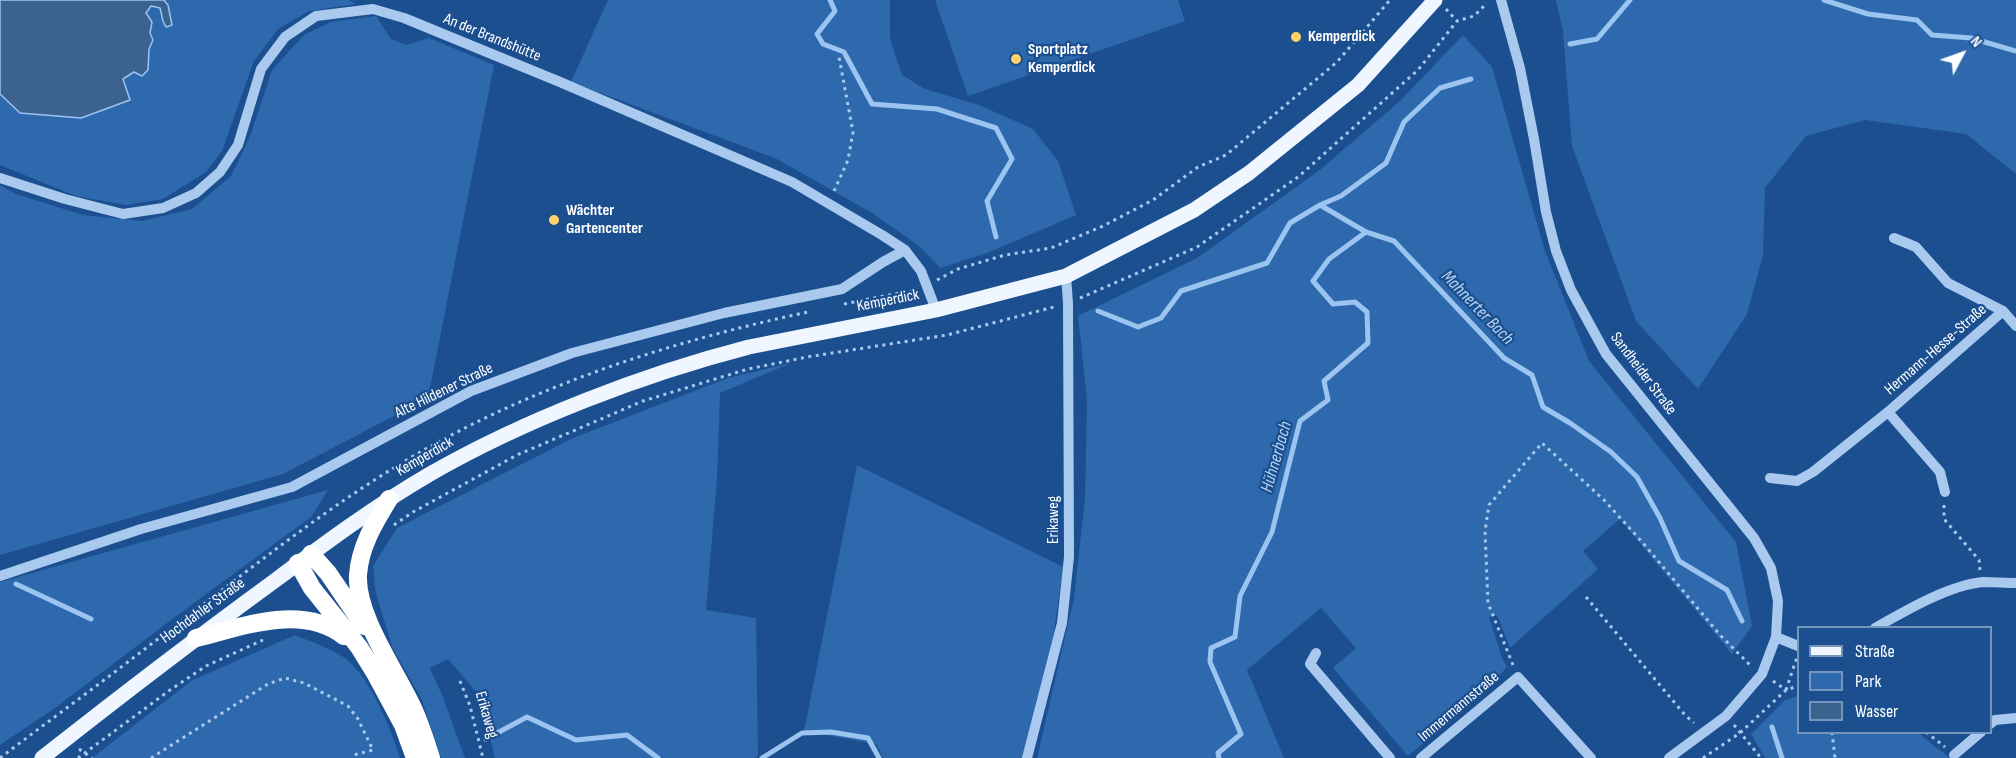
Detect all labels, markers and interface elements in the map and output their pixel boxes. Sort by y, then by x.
street label: An der Brandshütte [441,10,543,66]
north arrow [1932,24,1992,84]
place label: Kemperdick [1308,27,1375,47]
marker: Kemperdick [1289,30,1303,44]
text: N [1966,32,1986,51]
place label: Sportplatz Kemperdick [1028,40,1095,78]
marker: Sportplatz Kemperdick [1009,52,1023,66]
place label: Wächter Gartencenter [566,201,643,239]
marker: Wächter Gartencenter [547,213,561,227]
water label: Mahnerter Bach [1436,266,1518,350]
street label: Kemperdick [855,286,921,316]
street label: Hermann-Hesse-Straße [1881,301,1991,399]
street label: Sandheider Straße [1606,329,1680,419]
street label: Alte Hildener Straße [392,359,496,423]
water label: Hühnerbach [1257,419,1297,495]
street label: Kemperdick [393,433,457,481]
street label: Erikaweg [1044,496,1064,544]
street label: Hochdahler Straße [157,574,249,648]
legend [1797,626,1992,734]
text: Straße [1855,641,1895,662]
street label: Immermannstraße [1415,668,1503,746]
text: Park [1855,671,1881,692]
street label: Erikaweg [470,689,502,741]
text: Wasser [1855,701,1898,722]

